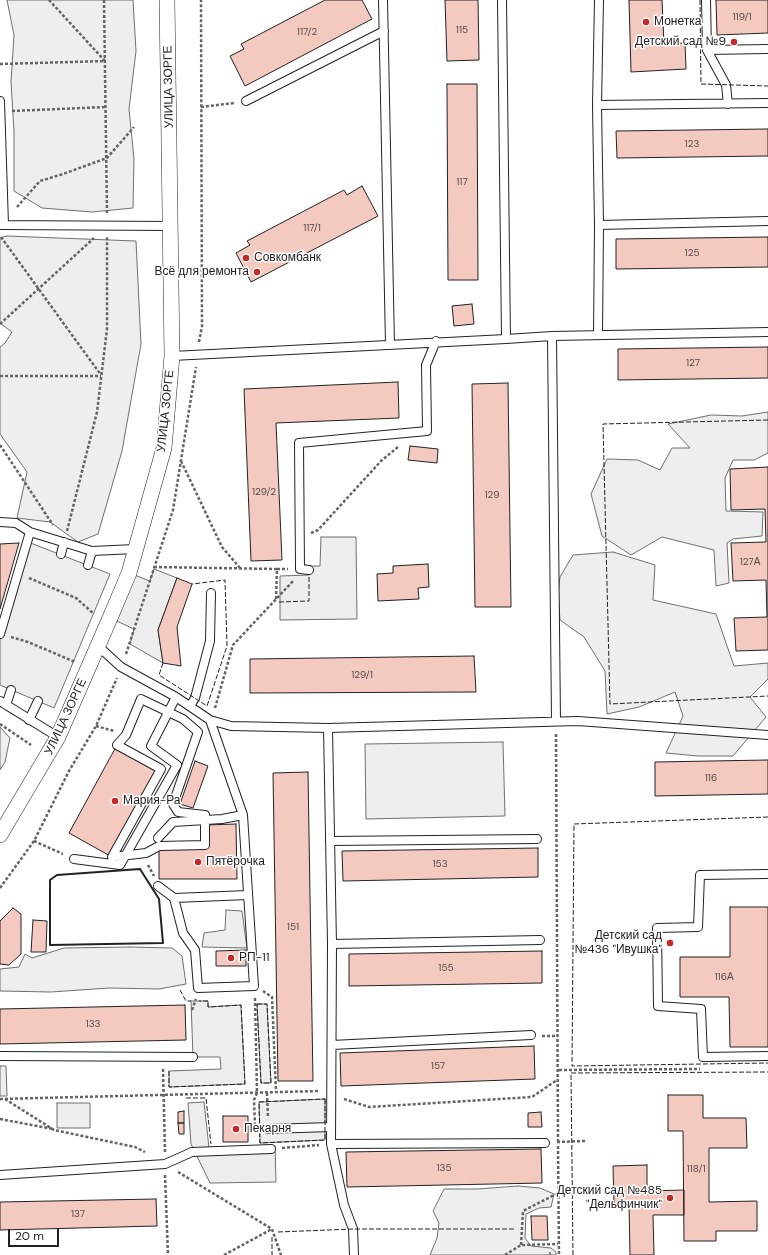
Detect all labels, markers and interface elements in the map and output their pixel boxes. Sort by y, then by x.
house number: 119/1 [732,11,752,23]
place label: Монетка [654,15,701,29]
marker: Монетка [641,17,651,27]
house number: 115 [456,24,468,36]
house number: 117/2 [297,26,317,38]
place label: Детский сад №9 [635,35,726,49]
marker: Детский сад №9 [729,37,739,47]
street label: УЛИЦА ЗОРГЕ [161,46,177,128]
house number: 123 [685,138,699,150]
house number: 117 [456,176,468,188]
house number: 117/1 [303,222,321,234]
house number: 125 [685,247,699,259]
place label: Совкомбанк [254,251,321,265]
marker: Совкомбанк [241,253,251,263]
place label: Всё для ремонта [155,265,249,279]
marker: Всё для ремонта [252,267,262,277]
house number: 127 [686,357,700,369]
street label: УЛИЦА ЗОРГЕ [155,369,177,453]
house number: 129/2 [252,486,276,498]
house number: 129 [484,489,500,501]
house number: 127А [740,556,760,568]
house number: 129/1 [351,669,373,681]
street label: УЛИЦА ЗОРГЕ [42,676,90,758]
house number: 116 [705,772,717,784]
place label: Мария-Ра [123,794,180,808]
marker: Мария-Ра [110,796,120,806]
place label: Пятёрочка [206,855,265,869]
marker: Пятёрочка [193,857,203,867]
house number: 153 [432,858,448,870]
house number: 151 [287,921,299,933]
place label: Детский сад №436 "Ивушка" [574,929,662,957]
marker: Детский сад №436 "Ивушка" [665,938,675,948]
place label: РП-11 [239,951,270,965]
marker: РП-11 [226,953,236,963]
house number: 155 [438,962,454,974]
house number: 116А [714,971,734,983]
house number: 133 [86,1018,100,1030]
house number: 157 [431,1060,445,1072]
place label: Пекарня [244,1122,291,1136]
marker: Пекарня [231,1124,241,1134]
house number: 135 [436,1162,452,1174]
house number: 118/1 [686,1163,706,1175]
place label: Детский сад №485 "Дельфинчик" [557,1184,662,1212]
marker: Детский сад №485 "Дельфинчик" [665,1193,675,1203]
house number: 137 [71,1208,85,1220]
scale bar [10,1221,61,1247]
text: 20 m [15,1228,44,1244]

